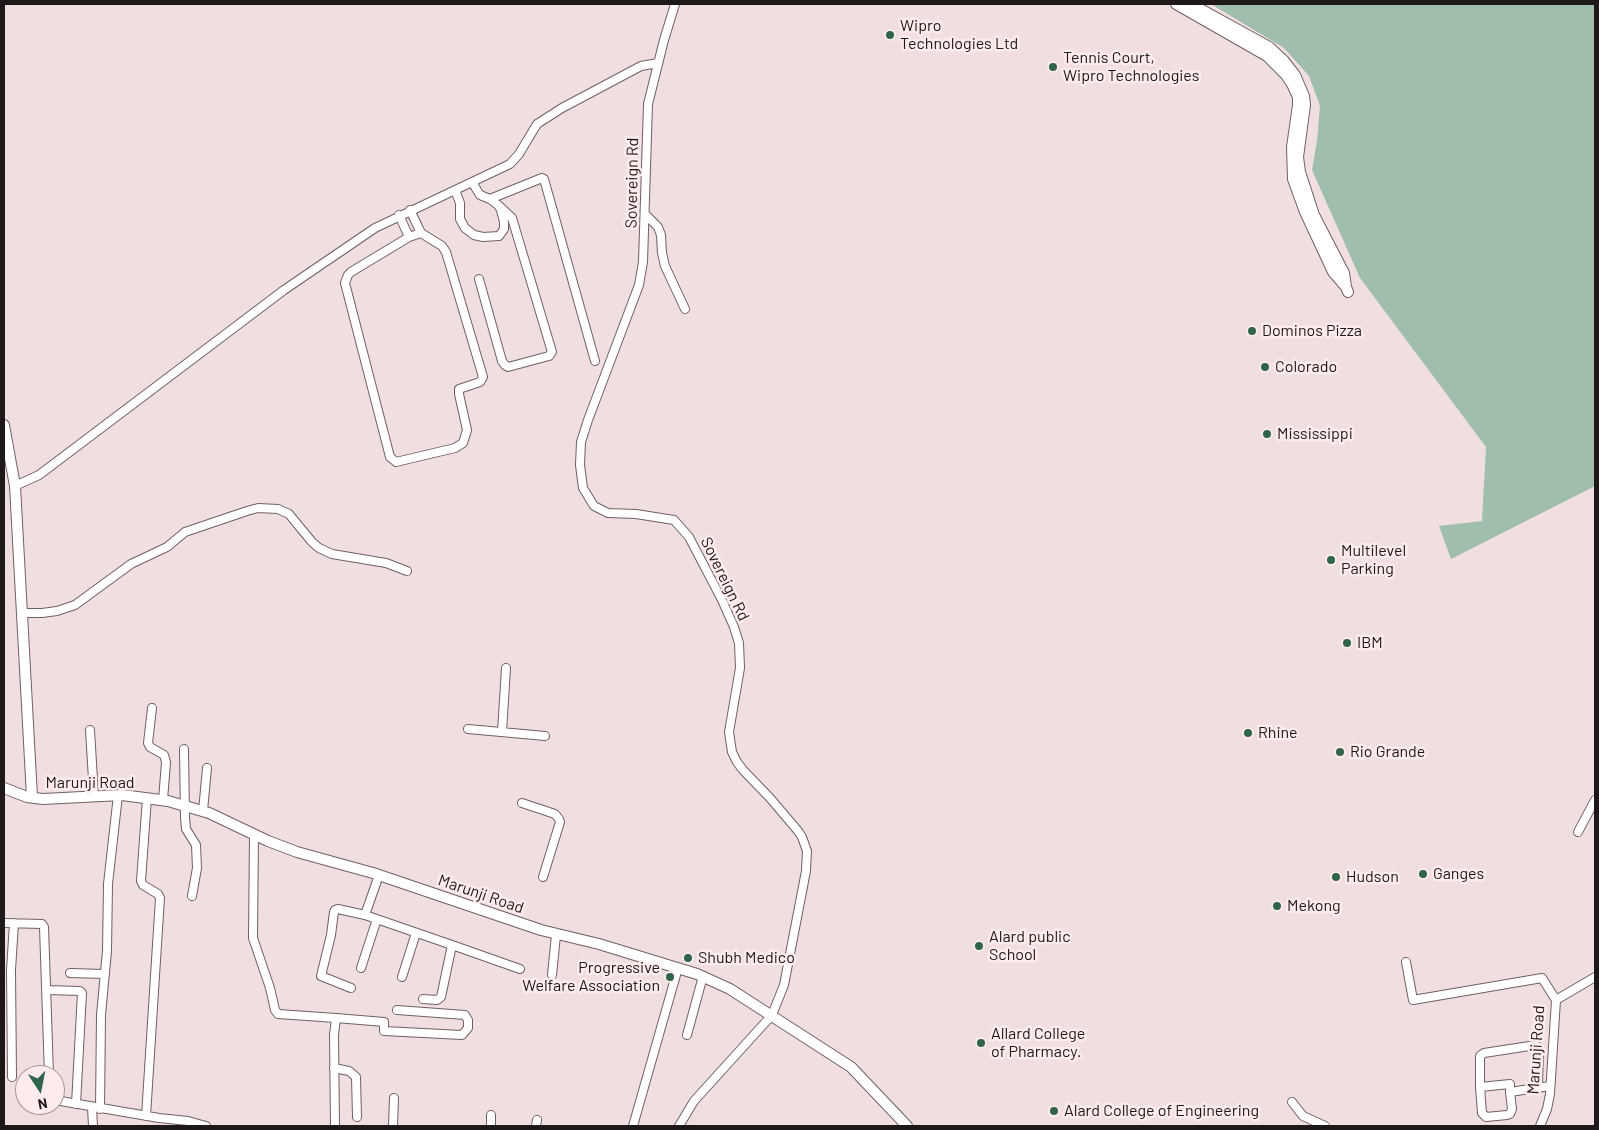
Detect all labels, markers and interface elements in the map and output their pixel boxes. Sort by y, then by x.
place label: Wipro Technologies Ltd [900,16,1018,54]
marker: Wipro Technologies Ltd [884,29,896,41]
place label: Tennis Court, Wipro Technologies [1063,48,1199,86]
marker: Tennis Court, Wipro Technologies [1047,61,1059,73]
street label: Sovereign Rd [622,137,642,229]
place label: Dominos Pizza [1262,321,1362,341]
marker: Dominos Pizza [1246,325,1258,337]
place label: Colorado [1275,357,1337,377]
marker: Colorado [1259,361,1271,373]
place label: Mississippi [1277,424,1353,444]
marker: Mississippi [1261,428,1273,440]
street label: Sovereign Rd [696,534,754,624]
place label: Multilevel Parking [1341,541,1406,579]
marker: Multilevel Parking [1325,554,1337,566]
place label: IBM [1357,633,1383,653]
marker: IBM [1341,637,1353,649]
place label: Rhine [1258,723,1298,743]
marker: Rhine [1242,727,1254,739]
place label: Rio Grande [1350,742,1425,762]
marker: Rio Grande [1334,746,1346,758]
street label: Marunji Road [45,773,135,793]
place label: Ganges [1433,864,1484,884]
place label: Hudson [1346,867,1399,887]
marker: Ganges [1417,868,1429,880]
street label: Marunji Road [436,870,526,918]
marker: Hudson [1330,871,1342,883]
place label: Mekong [1287,896,1341,916]
marker: Mekong [1271,900,1283,912]
place label: Alard public School [989,927,1070,965]
marker: Alard public School [973,940,985,952]
place label: Shubh Medico [698,948,795,968]
marker: Shubh Medico [682,952,694,964]
place label: Progressive Welfare Association [522,958,660,996]
marker: Progressive Welfare Association [664,971,676,983]
street label: Marunji Road [1523,1005,1549,1095]
place label: Allard College of Pharmacy. [991,1024,1085,1062]
marker: Allard College of Pharmacy. [975,1037,987,1049]
north arrow [15,1065,65,1115]
text: N [37,1095,49,1113]
place label: Alard College of Engineering [1064,1101,1259,1121]
marker: Alard College of Engineering [1048,1105,1060,1117]

